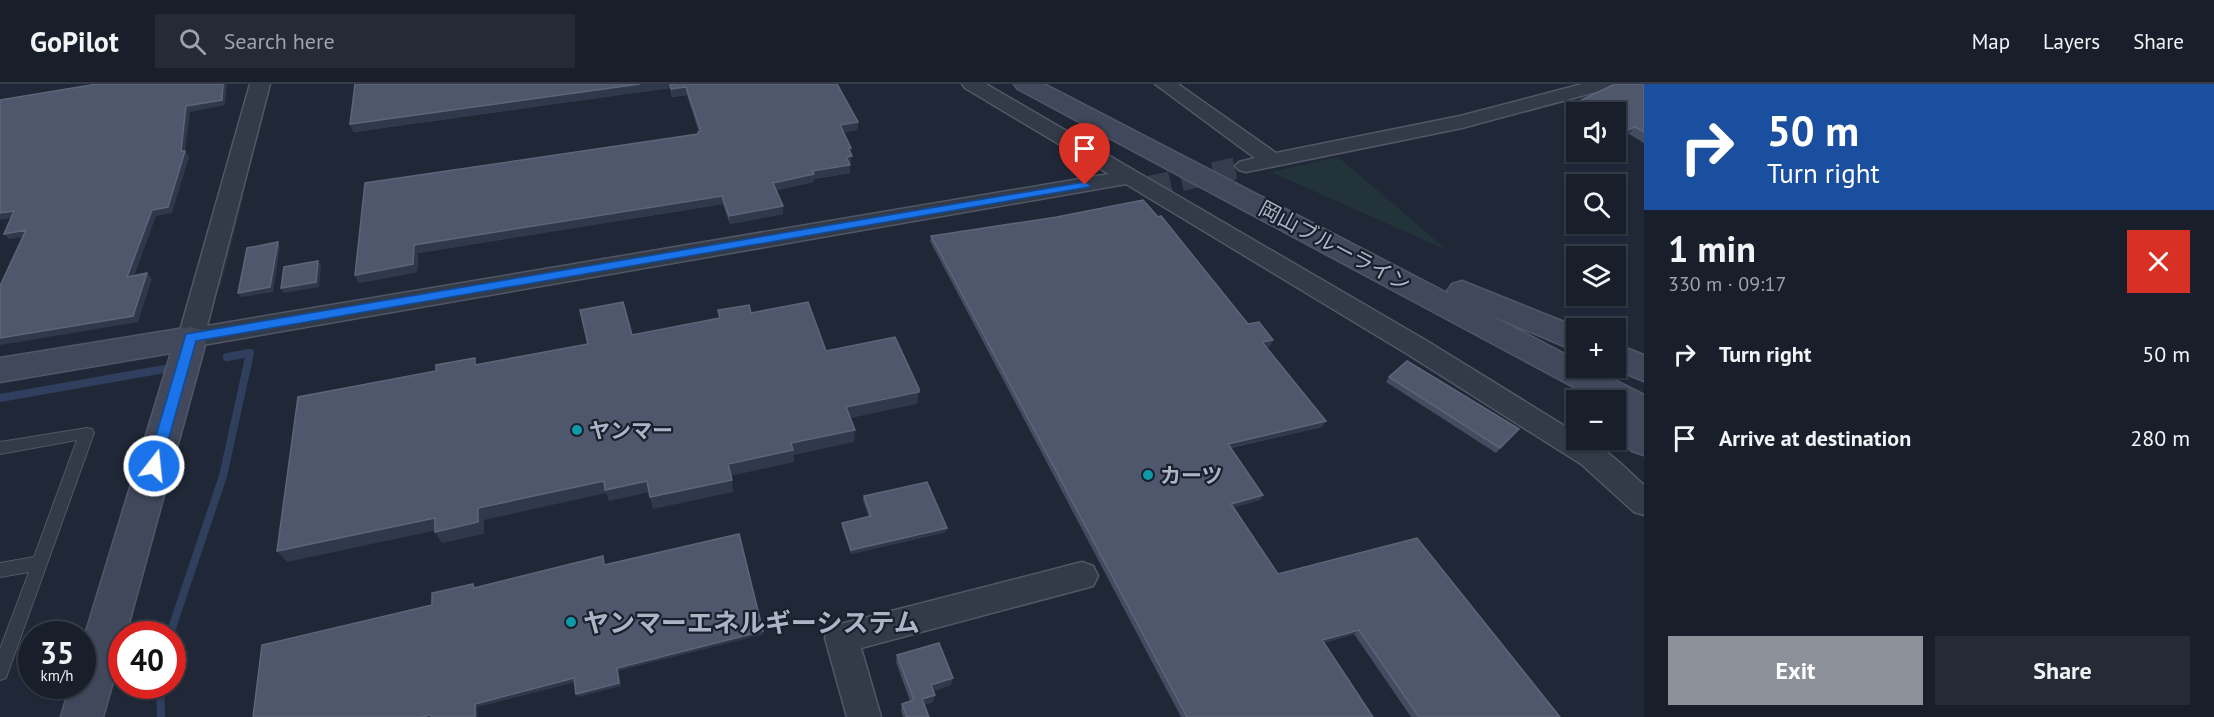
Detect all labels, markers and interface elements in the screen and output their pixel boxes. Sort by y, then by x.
search box [155,14,575,68]
text: GoPilot [30,23,119,60]
icon: search [176,25,209,58]
text: Search here [224,27,335,55]
text: Map [1972,28,2010,55]
text: Layers [2043,28,2100,55]
text: Share [2133,28,2184,55]
map controls [1566,102,1626,450]
button: sound [1566,102,1626,162]
text: 50 m [1767,103,1859,158]
icon: right [1668,108,1746,186]
pin [1059,123,1110,185]
icon: arrive [1068,132,1101,165]
text: Turn right [1767,156,1880,190]
button: search [1566,174,1626,234]
street label: 岡山ブルーライン [1254,195,1416,297]
text: 1 min [1668,225,1756,272]
button: close [2127,230,2190,293]
button: layers [1566,246,1626,306]
text: 330 m · 09:17 [1668,271,1786,297]
button: + [1566,318,1626,378]
icon: right [1668,338,1701,371]
text: Turn right [1719,340,1811,368]
text: 50 m [2142,340,2190,368]
button: − [1566,390,1626,450]
place label: ヤンマー [589,417,673,444]
icon: arrive [1668,422,1701,455]
marker: ヤンマー [570,423,584,437]
text: Arrive at destination [1719,424,1911,452]
text: 280 m [2130,424,2190,452]
position arrow [122,434,186,498]
place label: カーツ [1160,462,1223,489]
marker: カーツ [1141,468,1155,482]
place label: ヤンマーエネルギーシステム [583,606,920,639]
marker: ヤンマーエネルギーシステム [564,615,578,629]
speed limit sign: 40 [108,621,186,699]
text: 35 [40,633,74,672]
button: Exit [1668,636,1923,705]
button: Share [1935,636,2190,705]
text: km/h [41,666,73,685]

